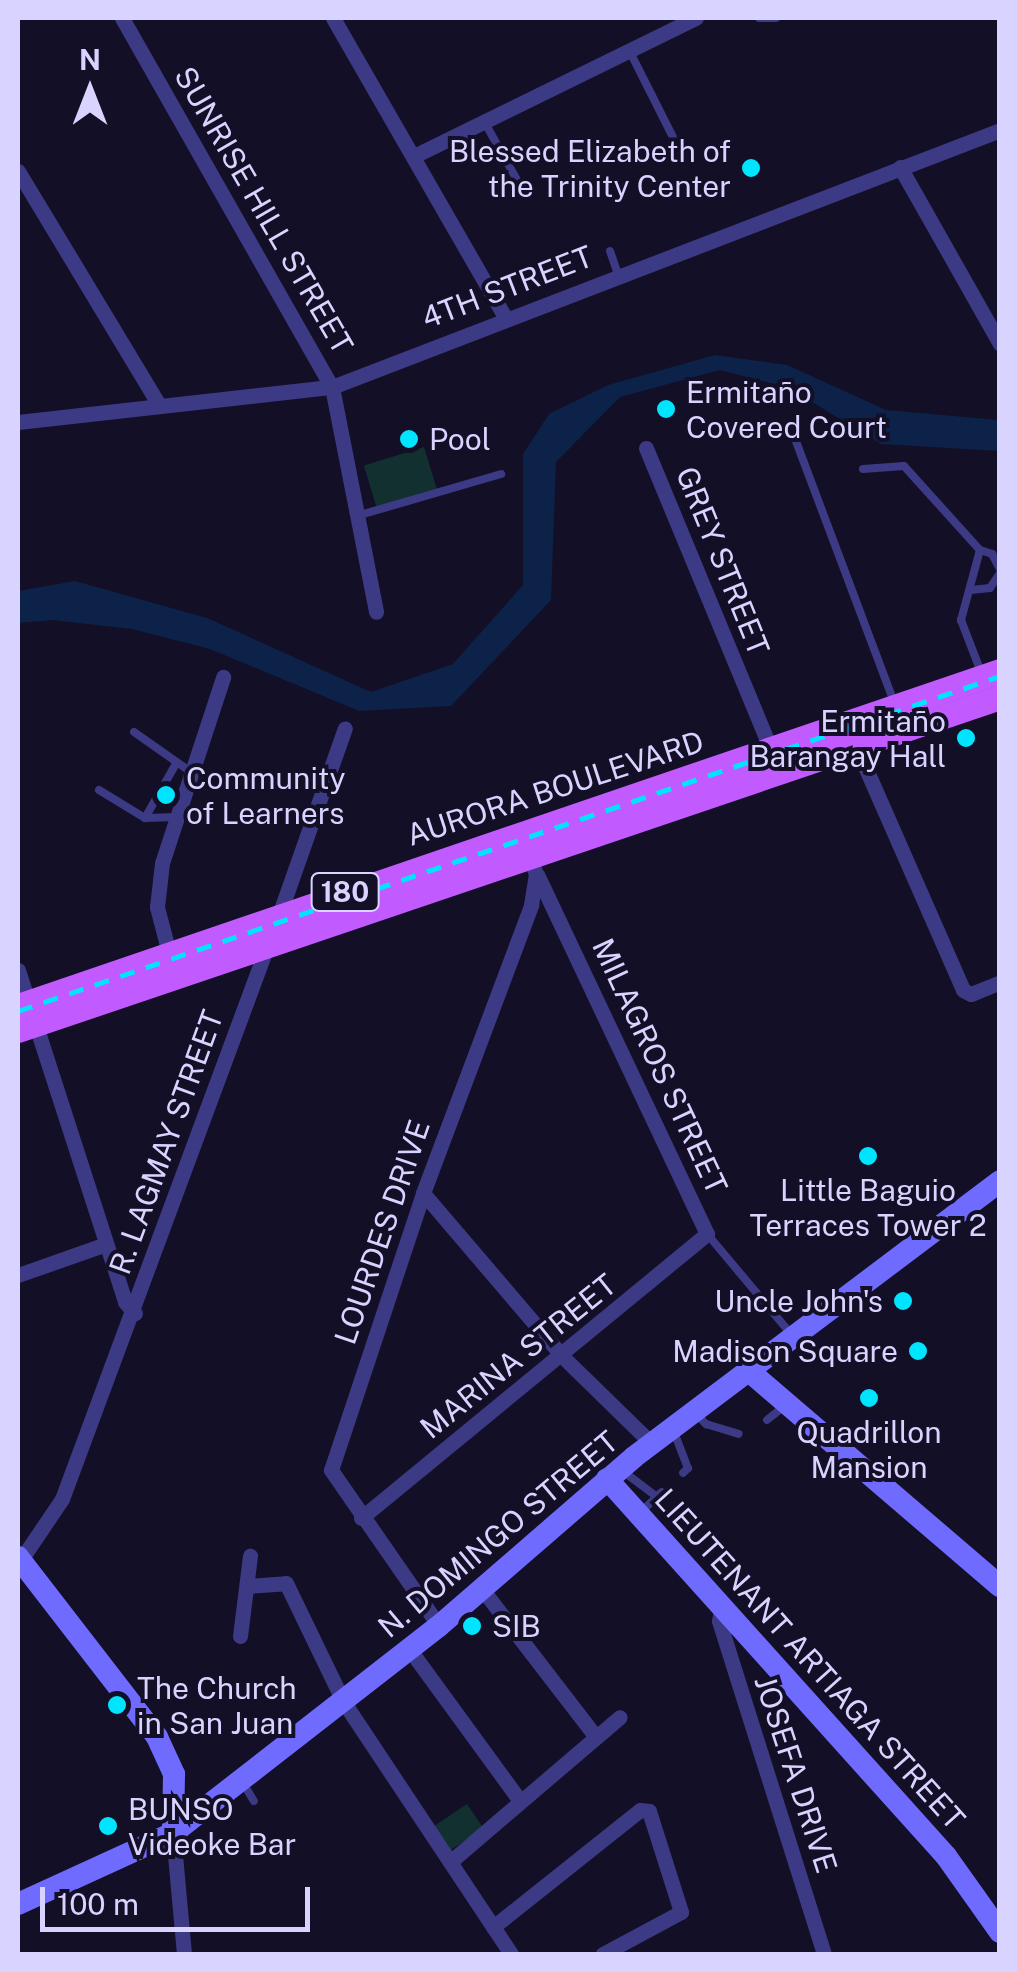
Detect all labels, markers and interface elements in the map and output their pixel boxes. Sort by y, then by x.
north arrow [40,40,140,140]
text: N [79,43,101,76]
street label: SUNRISE HILL STREET [167,60,361,360]
place label: Blessed Elizabeth of the Trinity Center [449,133,731,204]
marker: Blessed Elizabeth of the Trinity Center [740,157,762,179]
street label: 4TH STREET [417,238,597,336]
place label: Ermitaño Covered Court [686,374,887,444]
marker: Ermitaño Covered Court [655,398,677,420]
place label: Pool [429,421,491,457]
marker: Pool [398,428,420,450]
street label: GREY STREET [669,461,777,661]
place label: Ermitaño Barangay Hall [749,703,946,774]
street label: AURORA BOULEVARD [402,723,708,853]
marker: Ermitaño Barangay Hall [955,727,977,749]
place label: Community of Learners [186,760,346,830]
marker: Community of Learners [155,784,177,806]
road number: 180 [310,869,380,915]
street label: MILAGROS STREET [585,932,735,1200]
street label: R. LAGMAY STREET [101,1005,231,1279]
street label: LOURDES DRIVE [327,1115,437,1349]
marker: Little Baguio Terraces Tower 2 [857,1145,879,1167]
place label: Little Baguio Terraces Tower 2 [749,1172,987,1242]
street label: MARINA STREET [413,1266,623,1446]
place label: Uncle John's [714,1283,883,1319]
marker: Uncle John's [892,1290,914,1312]
place label: Madison Square [672,1333,898,1369]
marker: Madison Square [907,1340,929,1362]
marker: Quadrillon Mansion [858,1387,880,1409]
place label: Quadrillon Mansion [796,1414,942,1484]
street label: N. DOMINGO STREET [371,1423,625,1645]
street label: LIEUTENANT ARTIAGA STREET [648,1481,972,1837]
place label: SIB [492,1608,541,1644]
marker: SIB [461,1615,483,1637]
place label: The Church in San Juan [137,1670,297,1740]
street label: JOSEFA DRIVE [747,1671,845,1877]
marker: The Church in San Juan [106,1694,128,1716]
place label: BUNSO Videoke Bar [128,1791,296,1862]
marker: BUNSO Videoke Bar [97,1815,119,1837]
scale bar [45,1867,315,1929]
text: 100 m [57,1886,139,1922]

